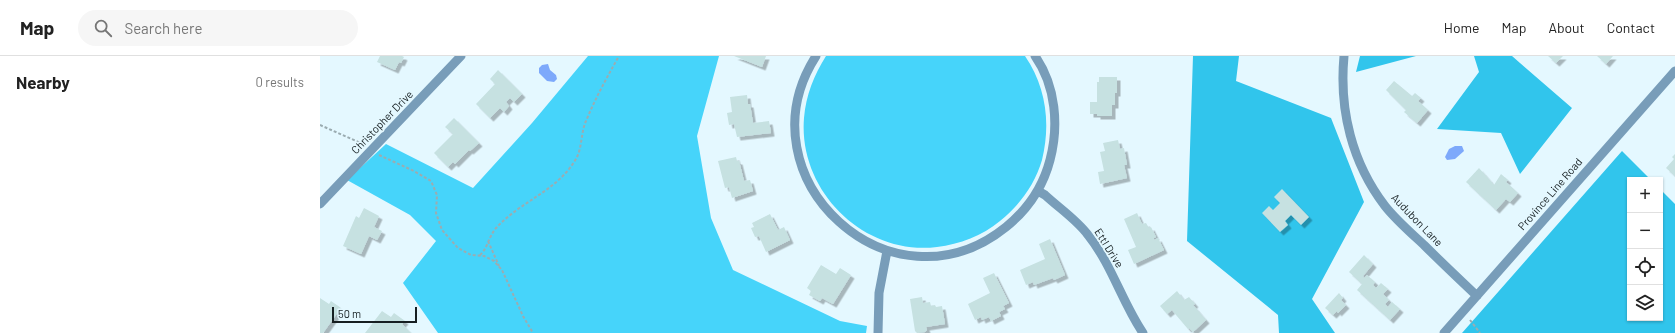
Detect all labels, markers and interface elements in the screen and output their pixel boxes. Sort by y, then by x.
search box [78,10,358,46]
text: Map [20,16,54,39]
icon: search [92,17,114,39]
text: Search here [124,19,202,37]
text: Home [1444,19,1480,36]
text: Map [1502,19,1526,36]
text: About [1548,19,1585,36]
text: Contact [1607,19,1655,36]
text: Nearby [16,72,70,92]
text: 0 results [255,74,304,90]
street label: Christopher Drive [348,87,415,156]
street label: Province Line Road [1515,155,1584,232]
map controls [1627,177,1663,321]
button: + [1627,177,1663,213]
street label: Audubon Lane [1389,191,1446,249]
button: − [1627,213,1663,249]
street label: Ettl Drive [1092,226,1127,270]
button: locate [1627,249,1663,285]
button: layers [1627,285,1663,321]
scale bar [332,305,417,324]
text: 50 m [338,307,361,320]

